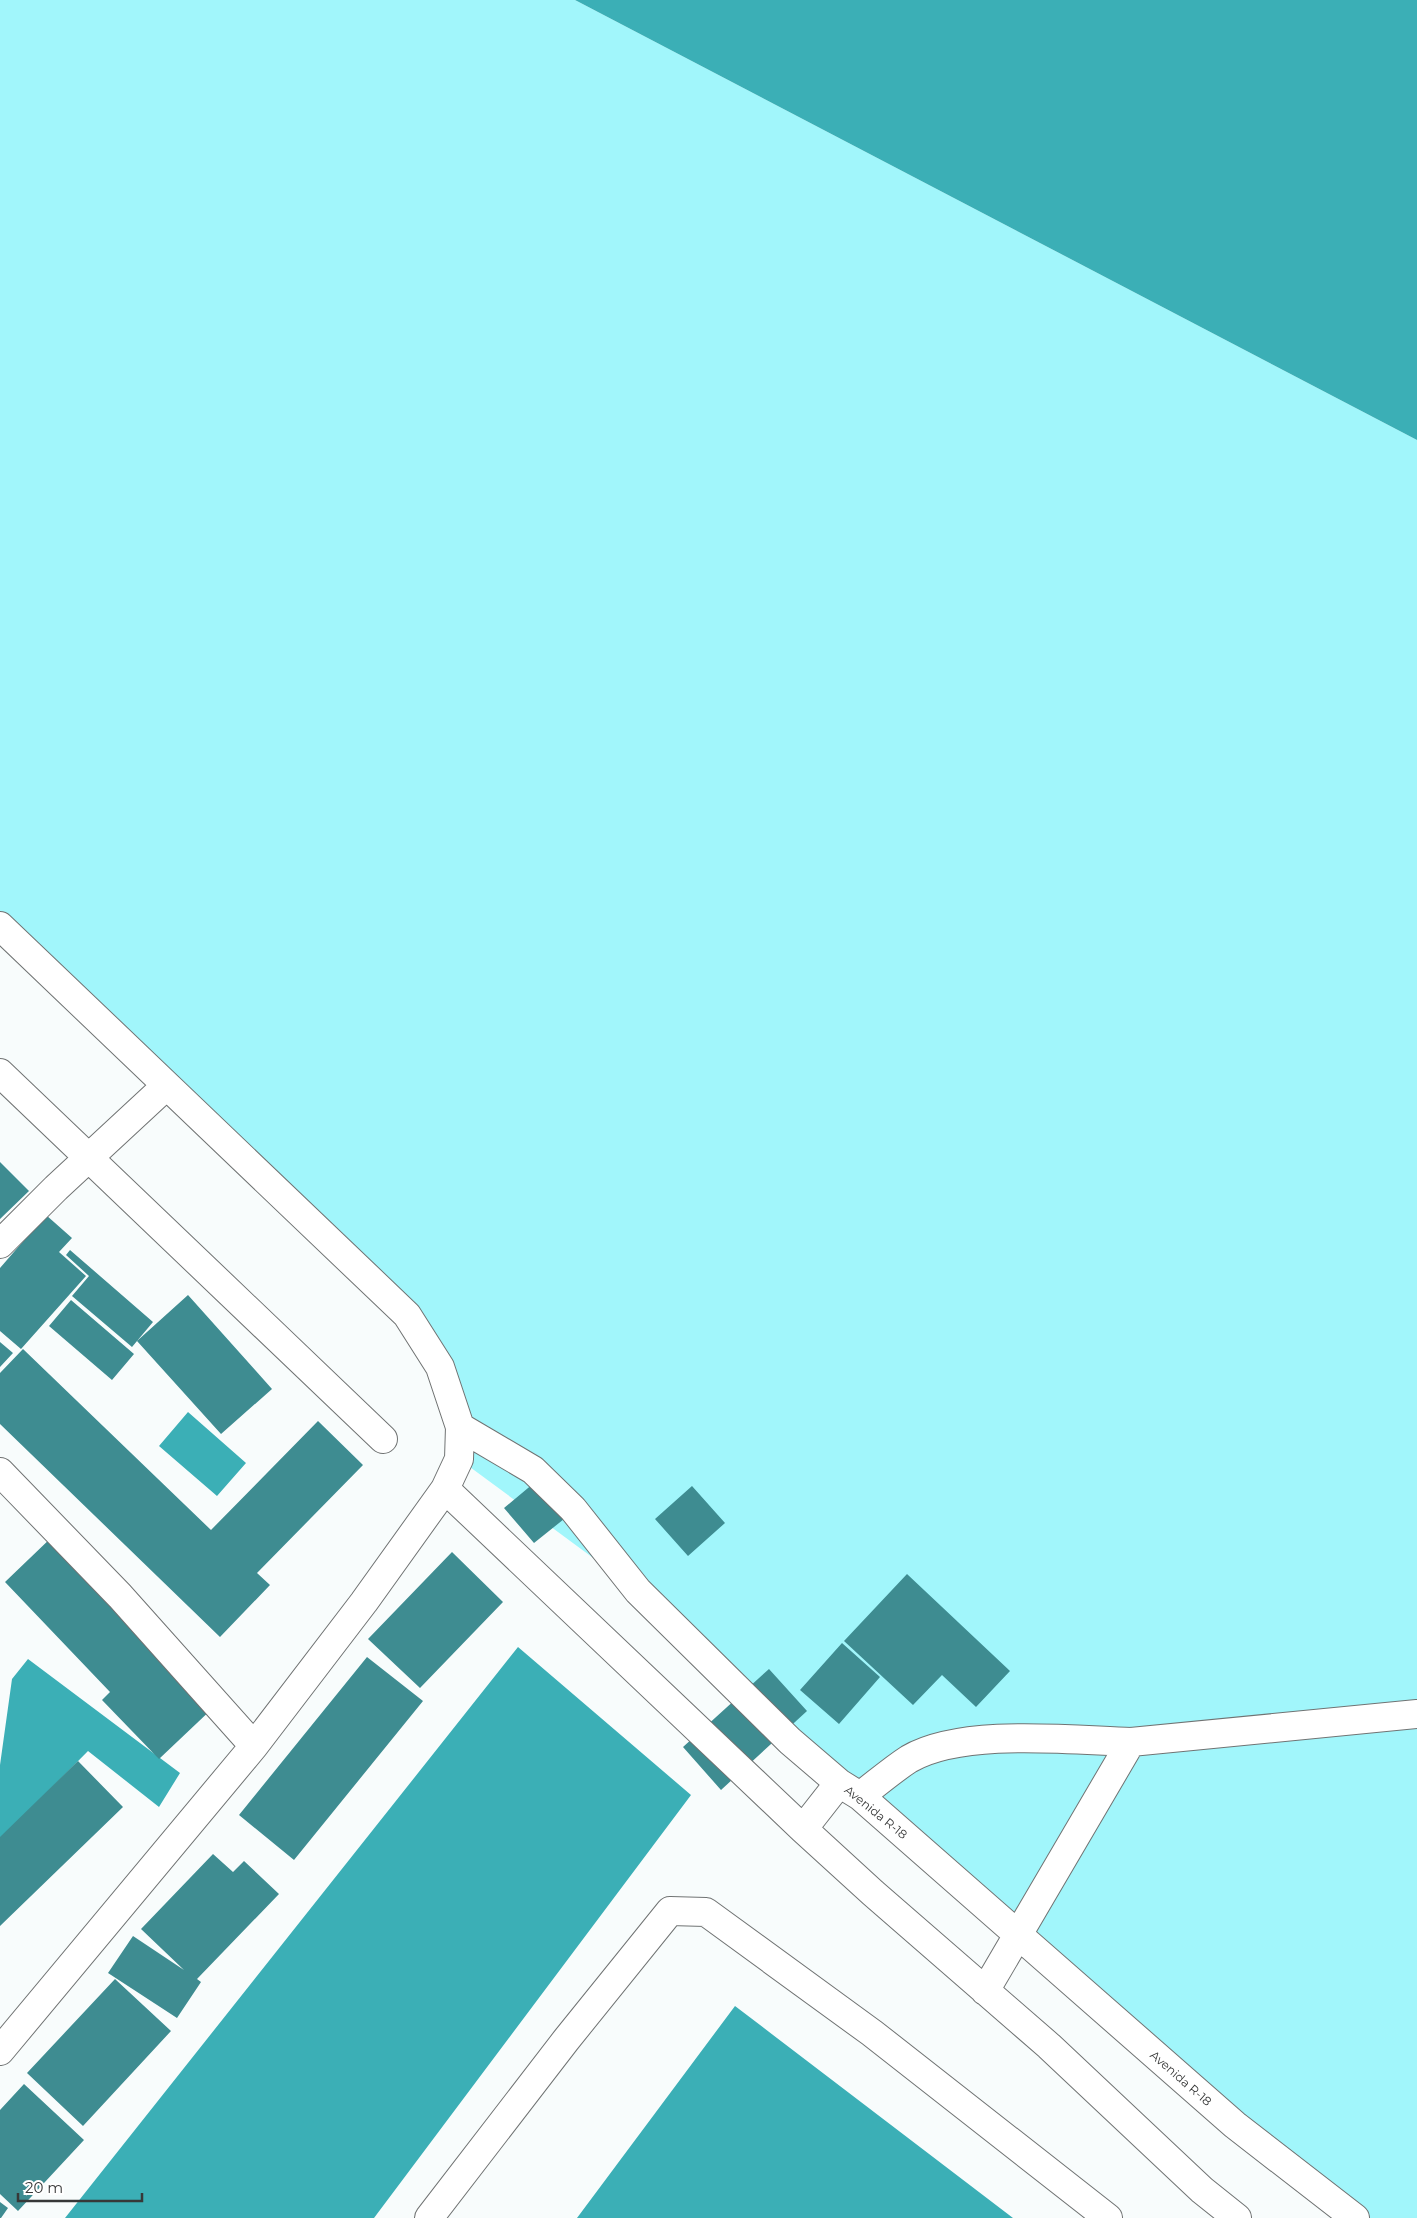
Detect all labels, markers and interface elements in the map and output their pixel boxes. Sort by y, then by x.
street label: Avenida R-18 [842,1782,911,1842]
street label: Avenida R-18 [1147,2047,1215,2109]
scale bar [18,2170,141,2202]
text: 20 m [25,2178,63,2197]

